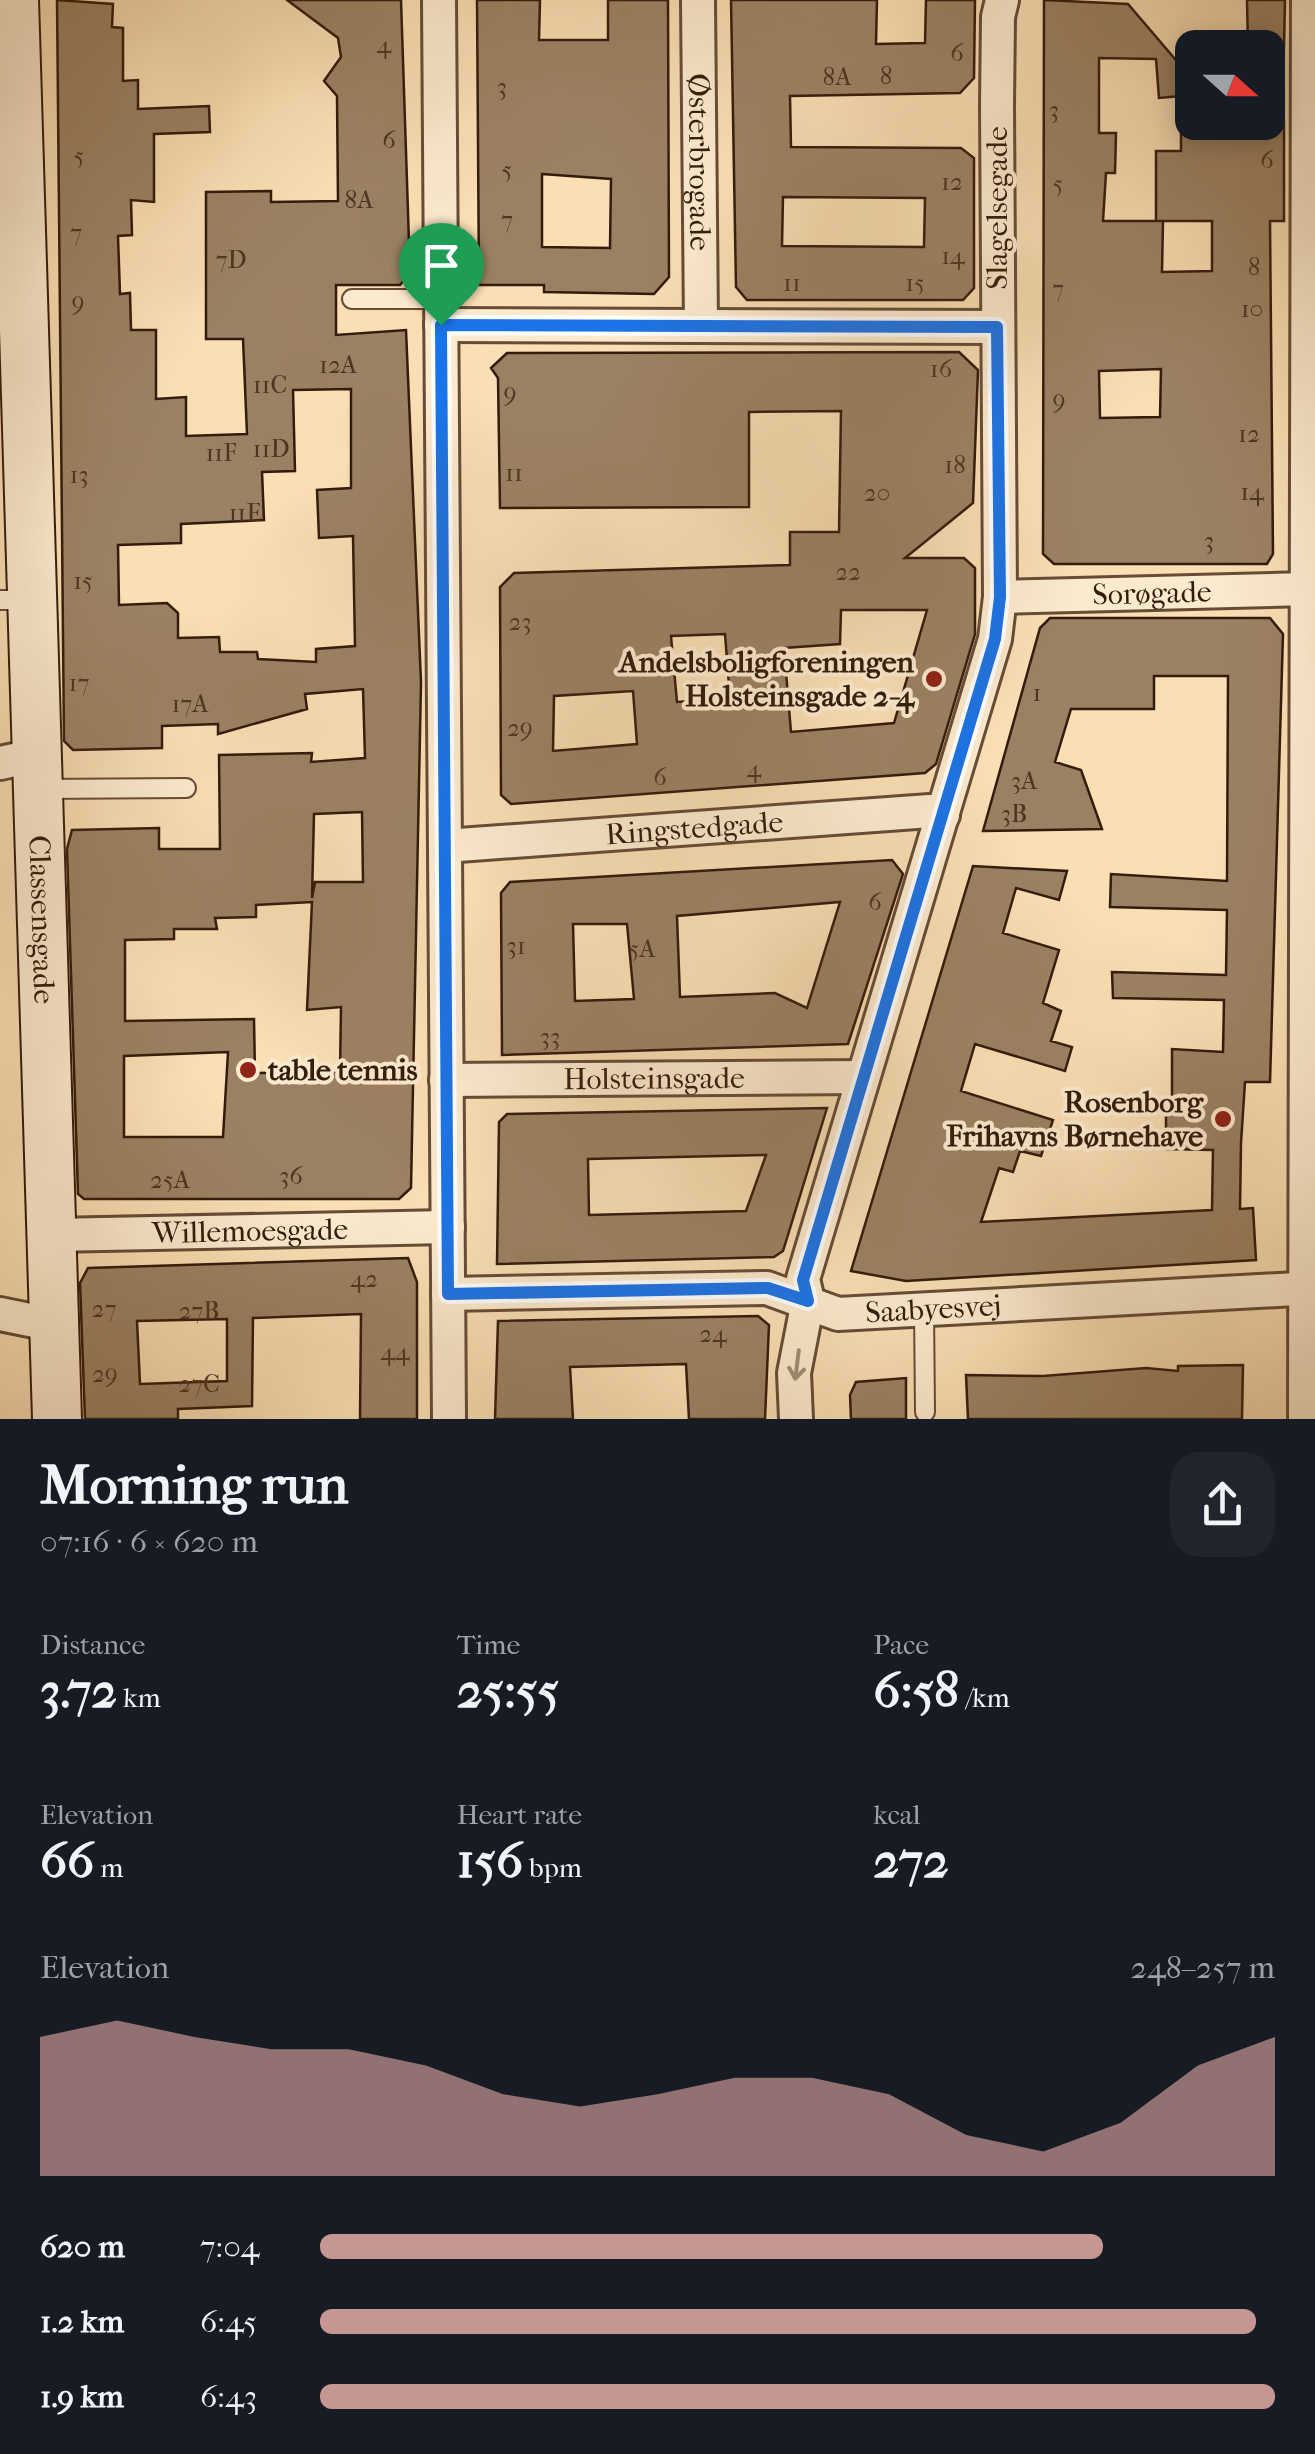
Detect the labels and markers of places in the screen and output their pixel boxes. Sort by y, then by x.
pin [399,223,484,326]
place label: Andelsboligforeningen Holsteinsgade 2-4 [617,645,915,715]
marker: Andelsboligforeningen Holsteinsgade 2-4 [923,668,945,690]
place label: table tennis [267,1053,418,1088]
marker: table tennis [237,1059,259,1081]
place label: Rosenborg Frihavns Børnehave [946,1085,1204,1154]
marker: Rosenborg Frihavns Børnehave [1212,1108,1234,1130]

